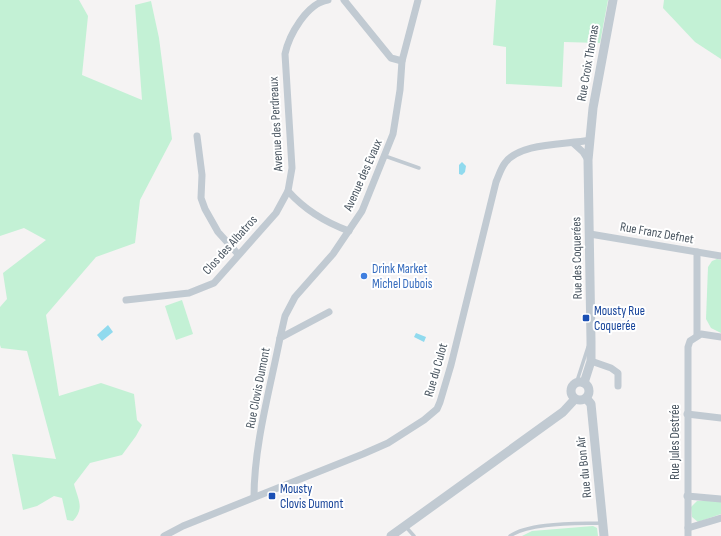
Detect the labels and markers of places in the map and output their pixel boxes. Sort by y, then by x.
place label: Drink Market Michel Dubois [372,261,433,292]
marker: Drink Market Michel Dubois [359,271,369,281]
place label: Mousty Rue Coquerée [594,303,645,334]
marker: Mousty Rue Coquerée [581,313,591,323]
place label: Mousty Clovis Dumont [280,481,343,512]
marker: Mousty Clovis Dumont [267,491,277,501]

